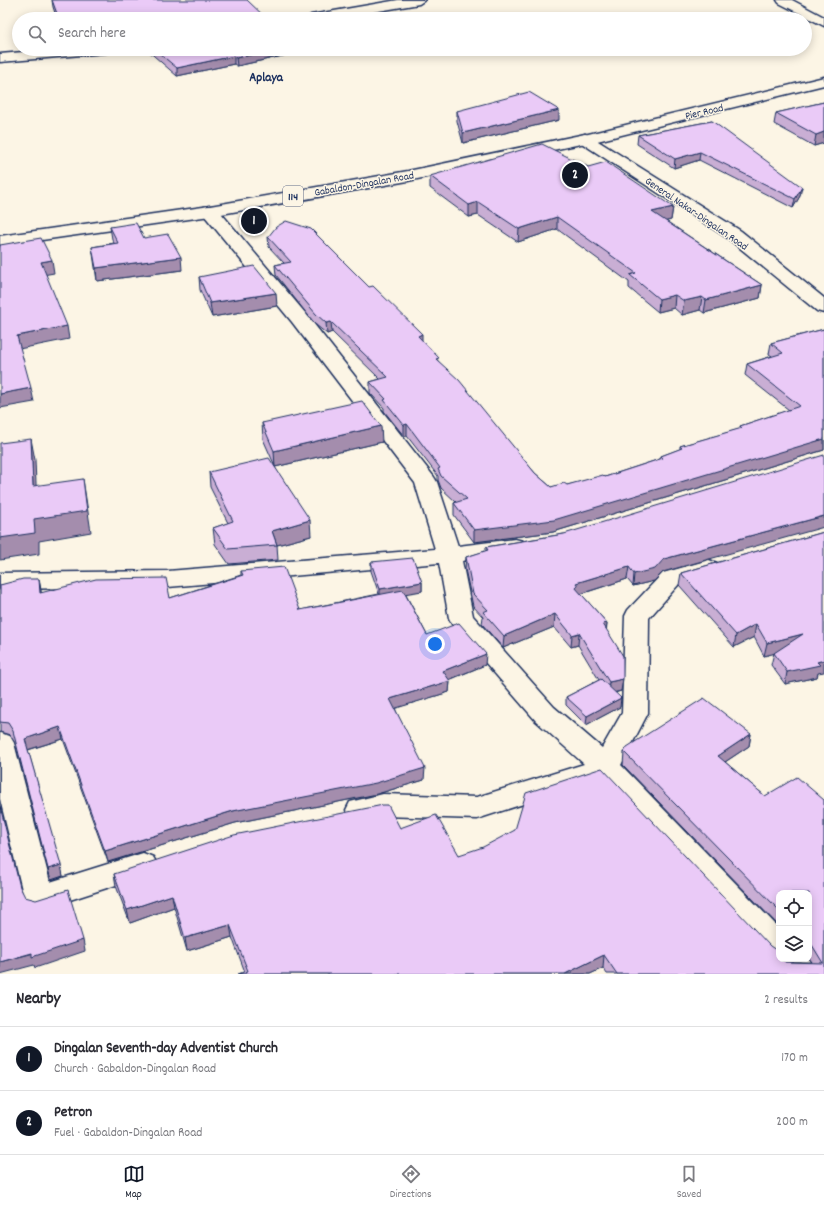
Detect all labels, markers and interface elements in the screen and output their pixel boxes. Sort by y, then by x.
search box [12,12,812,56]
icon: search [26,23,48,45]
text: Search here [58,23,126,45]
district label: Aplaya [249,69,284,88]
street label: Pier Road [684,101,725,125]
pin: 2 [562,160,588,190]
street label: Gabaldon-Dingalan Road [313,168,415,202]
street label: General Nakar-Dingalan Road [641,174,751,255]
road number: 114 [283,186,303,206]
pin: 1 [241,206,267,236]
your location [425,634,445,654]
map controls [776,890,812,962]
button: locate [776,890,812,926]
button: layers [776,926,812,962]
text: Nearby [16,988,60,1012]
text: 2 results [764,991,808,1010]
text: Dingalan Seventh-day Adventist Church [54,1038,278,1060]
text: 1 [28,1049,30,1068]
text: 170 m [781,1049,808,1068]
text: Church · Gabaldon-Dingalan Road [54,1060,216,1079]
text: Petron [54,1102,92,1124]
text: 2 [26,1113,32,1132]
text: 200 m [776,1113,808,1132]
text: Fuel · Gabaldon-Dingalan Road [54,1124,202,1143]
tab: Map [123,1163,145,1203]
tab: Directions [390,1163,432,1203]
tab: Saved [677,1163,701,1203]

